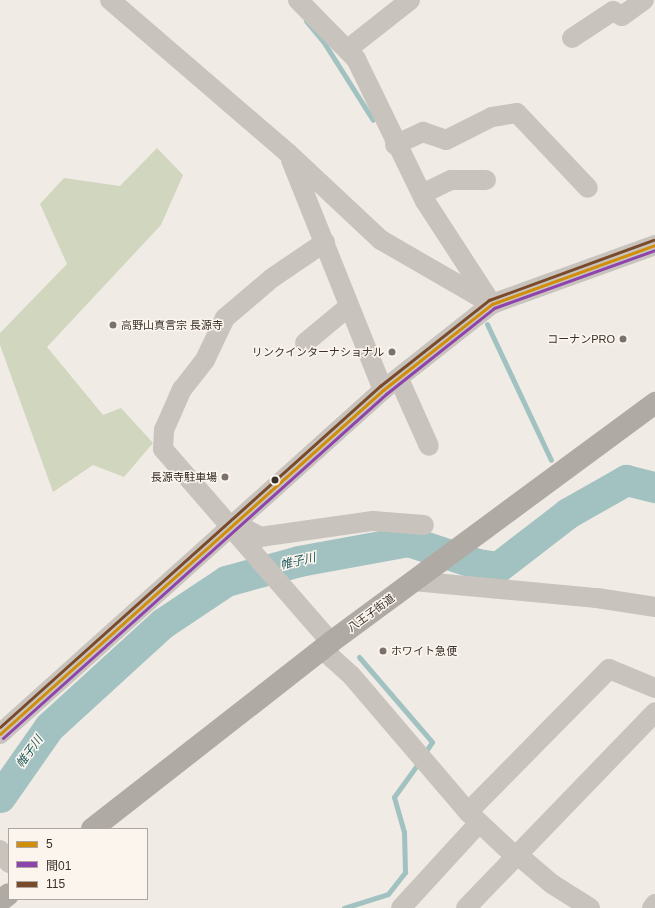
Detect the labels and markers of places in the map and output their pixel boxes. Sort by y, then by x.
place label: 高野山真言宗 長源寺 [121,318,223,332]
marker: 高野山真言宗 長源寺 [108,320,118,330]
place label: コーナンPRO [547,332,615,346]
marker: コーナンPRO [618,334,628,344]
place label: リンクインターナショナル [252,345,384,359]
marker: リンクインターナショナル [387,347,397,357]
place label: 長源寺駐車場 [151,470,217,484]
marker: 長源寺駐車場 [220,472,230,482]
unlabelled marker [270,475,280,485]
place label: ホワイト急便 [391,644,457,658]
marker: ホワイト急便 [378,646,388,656]

